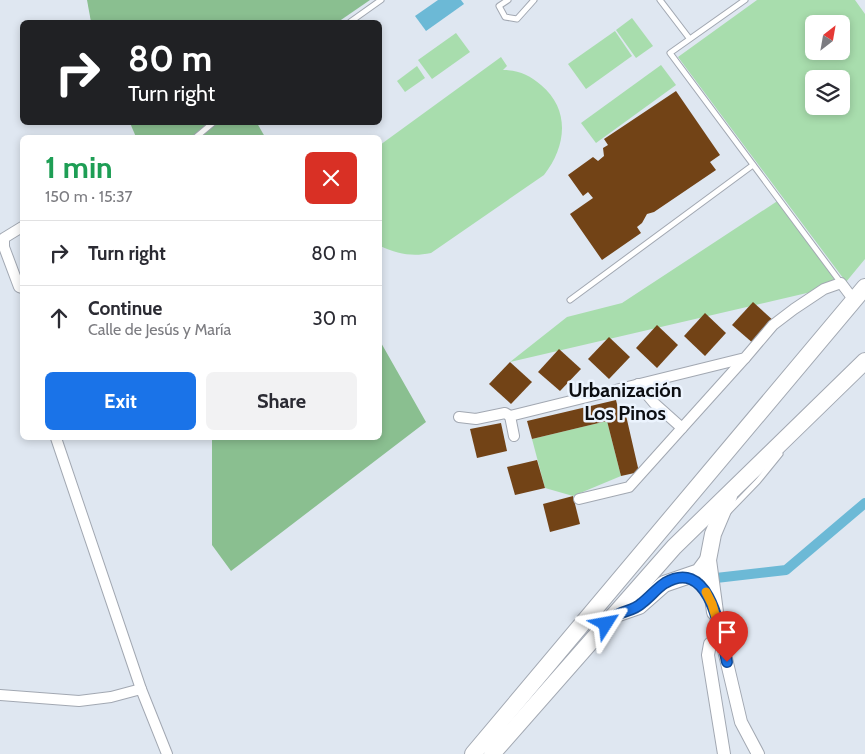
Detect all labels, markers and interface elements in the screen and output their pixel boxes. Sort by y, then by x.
north arrow [805,15,850,60]
map controls [805,15,850,115]
text: 80 m [128,37,212,80]
icon: right [45,40,110,105]
button: layers [805,70,850,115]
text: Turn right [128,80,215,107]
text: 1 min [45,149,113,186]
button: close [305,152,357,204]
text: 150 m · 15:37 [45,187,133,206]
icon: right [45,239,73,267]
text: Turn right [88,242,166,265]
text: 80 m [311,242,357,265]
text: Continue [88,297,162,320]
icon: ahead [45,304,73,332]
text: 30 m [313,307,357,330]
text: Calle de Jesús y María [88,320,231,339]
button: Exit [45,372,196,430]
button: Share [206,372,357,430]
district label: Urbanización Los Pinos [568,378,682,425]
position arrow [579,597,631,649]
pin [706,611,748,662]
icon: arrive [713,618,741,646]

